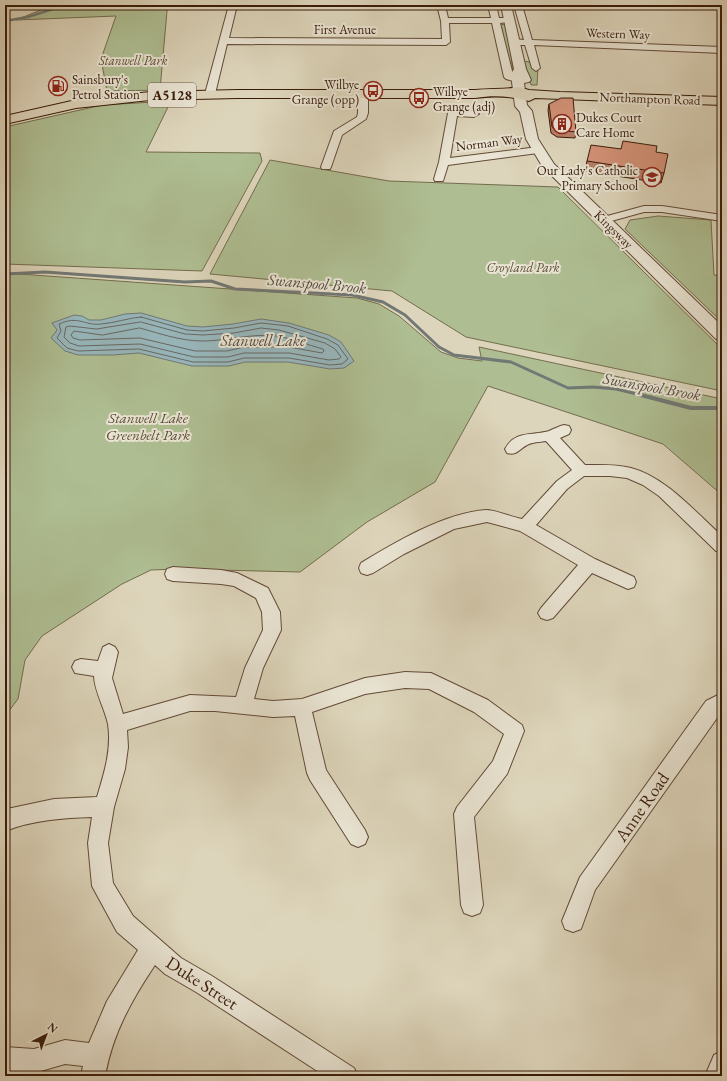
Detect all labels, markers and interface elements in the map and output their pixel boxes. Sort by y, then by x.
street label: First Avenue [314,21,376,38]
street label: Western Way [586,24,651,43]
park label: Stanwell Park [98,52,167,69]
place label: Sainsbury's Petrol Station [72,71,140,103]
fuel station icon: Sainsbury's Petrol Station [47,75,69,97]
place label: Wilbye Grange (opp) [292,76,359,108]
bus stop icon: Wilbye Grange (opp) [362,80,384,102]
road number: A5128 [148,83,196,107]
place label: Wilbye Grange (adj) [433,83,495,115]
bus stop icon: Wilbye Grange (adj) [408,87,430,109]
street label: Northampton Road [599,88,701,109]
place label: Dukes Court Care Home [576,109,642,141]
building icon: Dukes Court Care Home [551,113,573,135]
street label: Norman Way [455,130,524,155]
place label: Our Lady's Catholic Primary School [537,162,638,194]
school or university icon: Our Lady's Catholic Primary School [641,166,663,188]
street label: Kingsway [590,206,637,252]
park label: Croyland Park [486,259,560,276]
water label: Swanspool Brook [266,269,368,298]
water label: Stanwell Lake [220,330,306,351]
water label: Swanspool Brook [600,367,703,406]
park label: Stanwell Lake Greenbelt Park [106,408,190,444]
street label: Anne Road [609,767,674,847]
street label: Duke Street [162,951,243,1015]
north arrow [26,1015,66,1055]
text: N [45,1019,61,1036]

